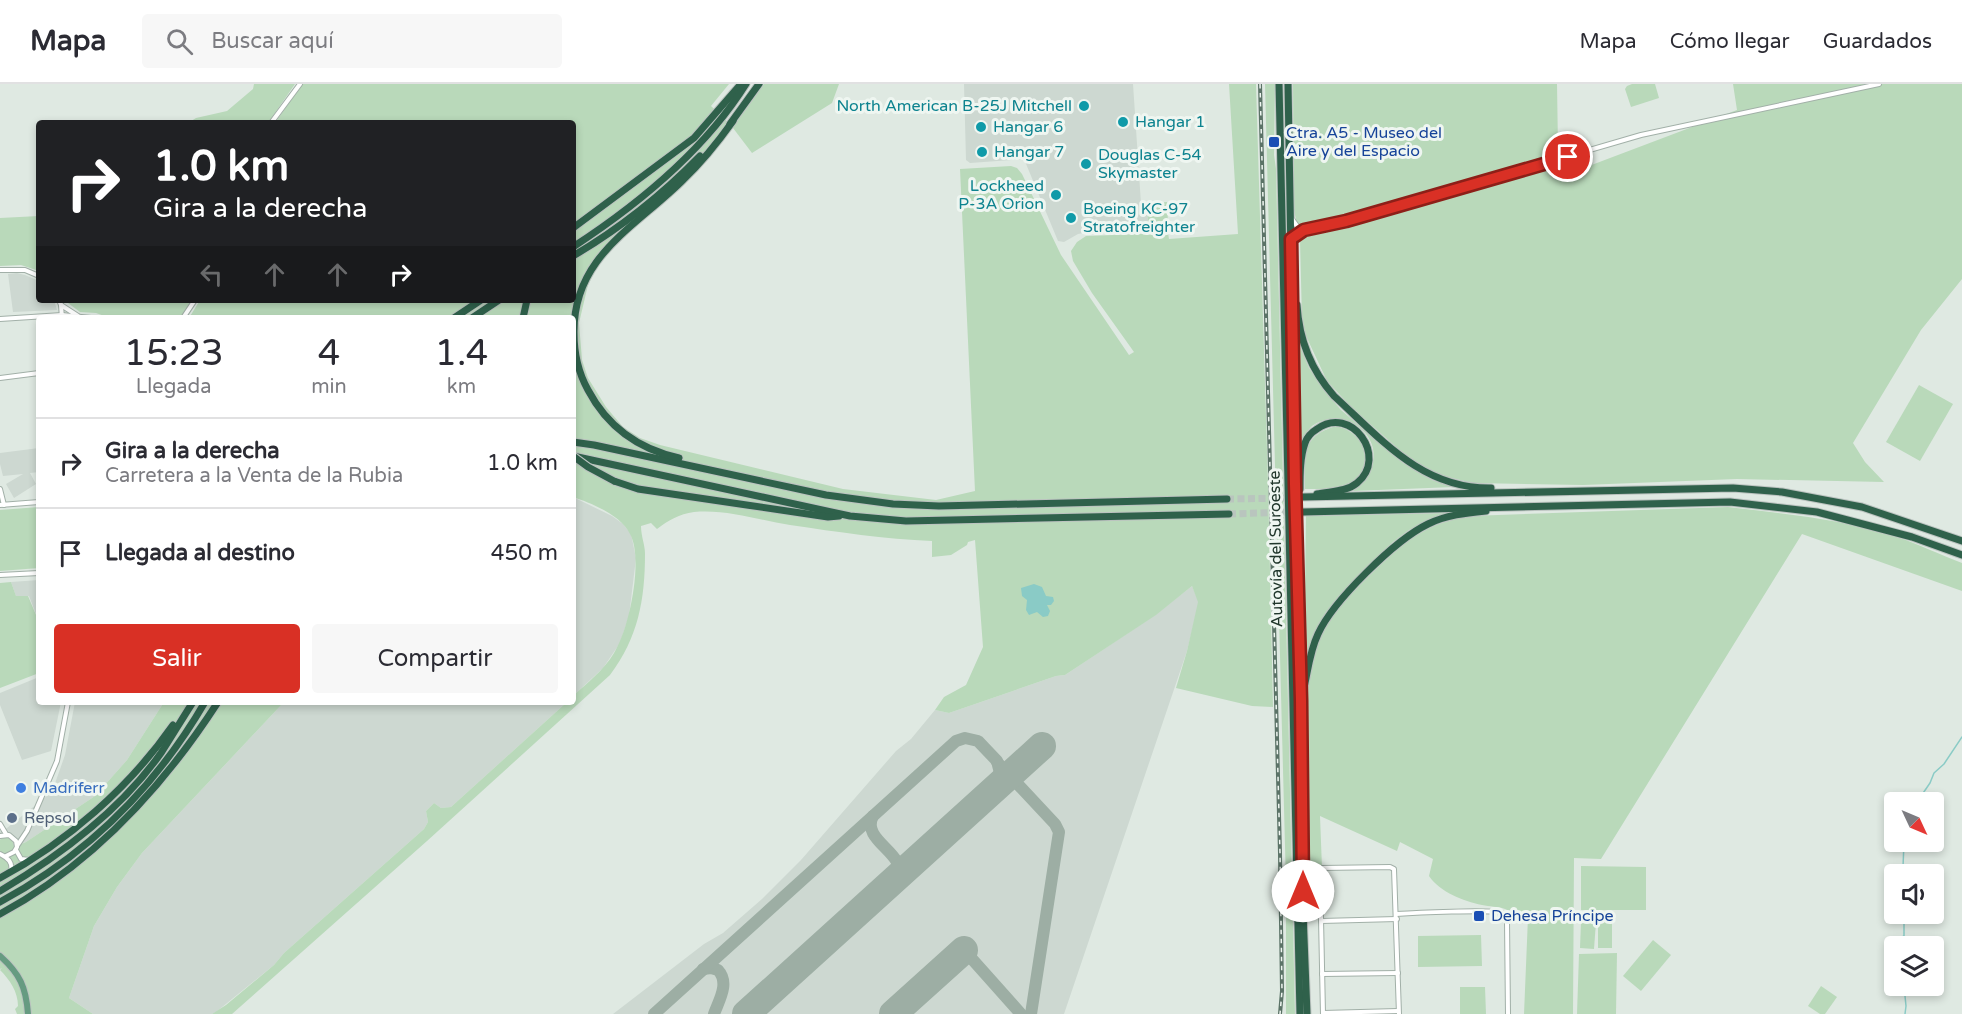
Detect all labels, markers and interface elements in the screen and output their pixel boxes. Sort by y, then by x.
search box [142,14,562,68]
text: Mapa [30,24,106,58]
icon: search [163,25,196,58]
text: Buscar aquí [211,28,334,54]
text: Mapa [1579,29,1637,54]
text: Cómo llegar [1670,29,1790,54]
text: Guardados [1823,29,1932,54]
place label: North American B-25J Mitchell [836,96,1072,116]
marker: North American B-25J Mitchell [1077,99,1091,113]
place label: Hangar 1 [1135,112,1205,132]
marker: Hangar 1 [1116,115,1130,129]
place label: Hangar 6 [993,117,1063,137]
marker: Hangar 6 [974,120,988,134]
place label: Ctra. A5 - Museo del Aire y del Espacio [1286,123,1442,161]
pin [1542,131,1593,182]
marker: Ctra. A5 - Museo del Aire y del Espacio [1267,135,1281,149]
icon: arrive [1551,140,1584,173]
text: 1.0 km [153,141,289,192]
place label: Hangar 7 [994,142,1064,162]
icon: right [54,144,132,222]
marker: Hangar 7 [975,145,989,159]
place label: Douglas C-54 Skymaster [1098,145,1202,183]
marker: Douglas C-54 Skymaster [1079,157,1093,171]
place label: Lockheed P-3A Orion [958,176,1044,214]
marker: Lockheed P-3A Orion [1049,188,1063,202]
text: Gira a la derecha [153,192,367,225]
place label: Boeing KC-97 Stratofreighter [1083,199,1196,237]
marker: Boeing KC-97 Stratofreighter [1064,211,1078,225]
icon: left [195,258,228,291]
icon: ahead [258,258,291,291]
icon: ahead [321,258,354,291]
icon: right [384,258,417,291]
text: 15:23 [124,332,224,375]
text: 4 [318,332,340,375]
text: 1.4 [434,332,488,375]
text: Llegada [136,375,211,399]
text: min [311,375,347,399]
text: km [447,375,476,399]
text: Gira a la derecha [105,438,280,464]
icon: right [54,447,87,480]
text: 1.0 km [487,450,558,476]
text: Carretera a la Venta de la Rubia [105,464,403,488]
street label: Autovía del Suroeste [1265,470,1287,628]
icon: arrive [54,537,87,570]
text: Llegada al destino [105,540,295,566]
text: 450 m [491,540,558,566]
button: Salir [54,624,300,693]
button: Compartir [312,624,558,693]
place label: Madriferr [33,778,105,798]
marker: Madriferr [14,781,28,795]
north arrow [1884,792,1944,852]
map controls [1884,792,1944,996]
place label: Repsol [24,808,76,828]
marker: Repsol [5,811,19,825]
position arrow [1271,859,1335,923]
button: sound [1884,864,1944,924]
place label: Dehesa Príncipe [1491,906,1614,926]
marker: Dehesa Príncipe [1472,909,1486,923]
button: layers [1884,936,1944,996]

